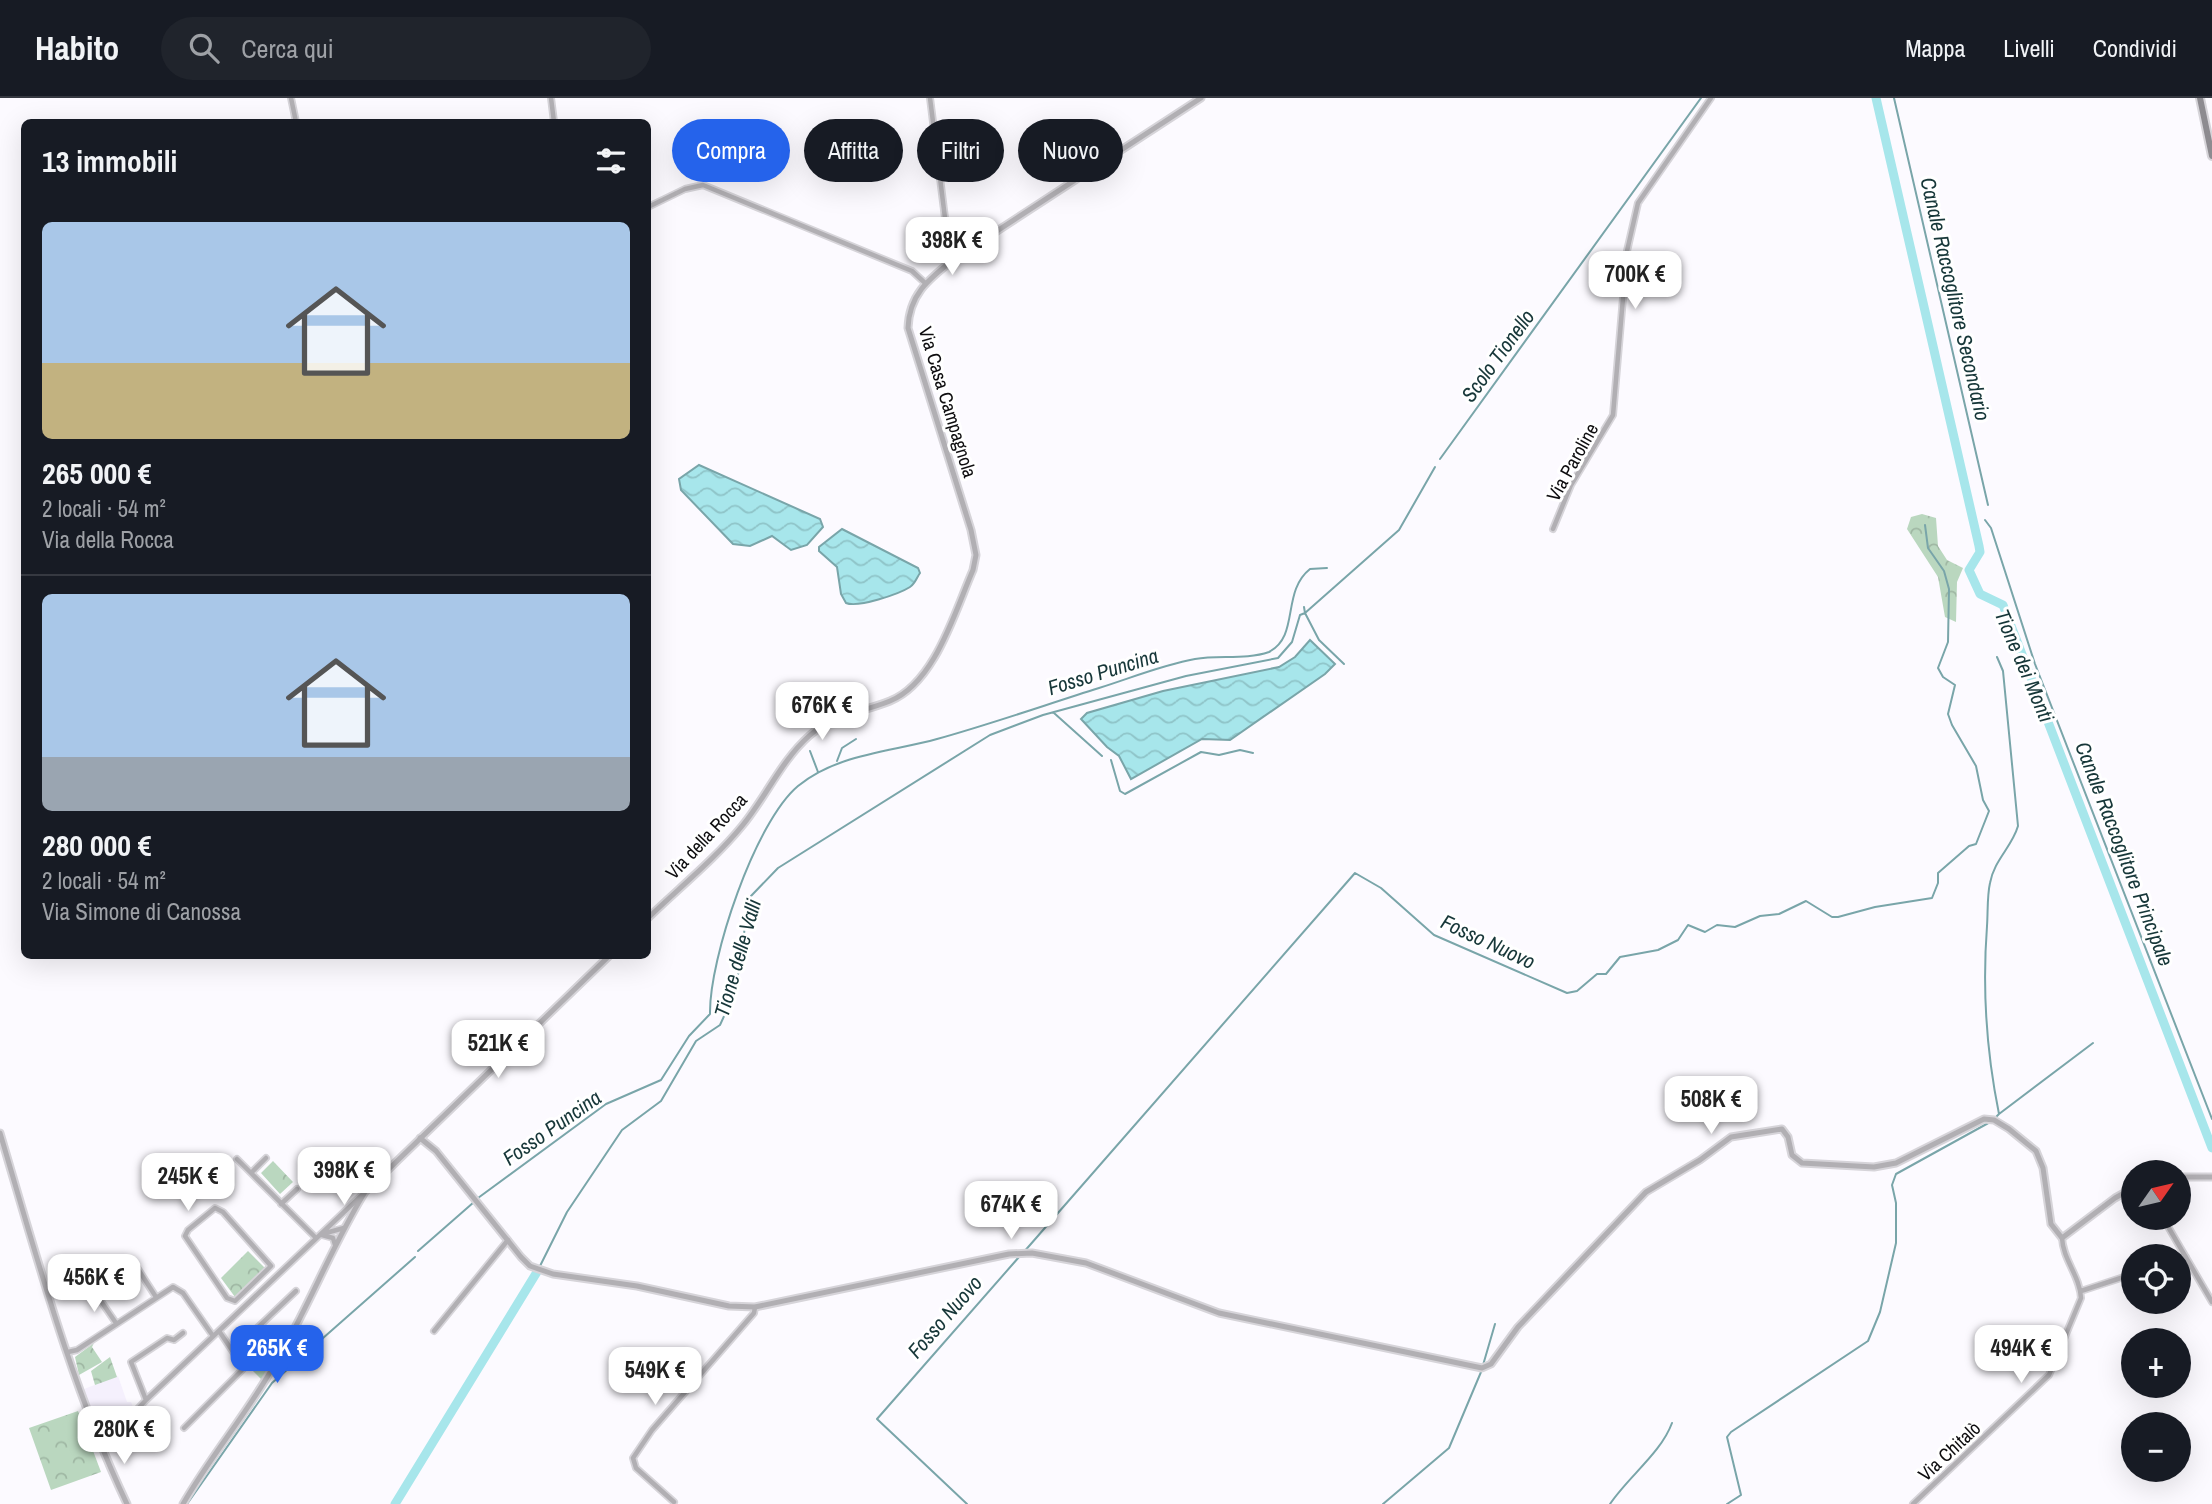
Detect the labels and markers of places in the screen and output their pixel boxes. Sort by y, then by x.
pin: 398K € [895,218,1009,277]
pin: 700K € [1578,252,1692,311]
pin: 676K € [765,682,879,742]
pin: 521K € [441,1020,555,1080]
pin: 508K € [1654,1076,1768,1136]
pin: 398K € [287,1148,401,1207]
pin: 245K € [131,1154,245,1213]
pin: 674K € [954,1182,1068,1241]
pin: 456K € [37,1254,151,1314]
pin: 265K € [220,1326,334,1385]
pin: 494K € [1964,1326,2078,1385]
pin: 549K € [598,1348,712,1407]
pin: 280K € [67,1406,181,1466]

